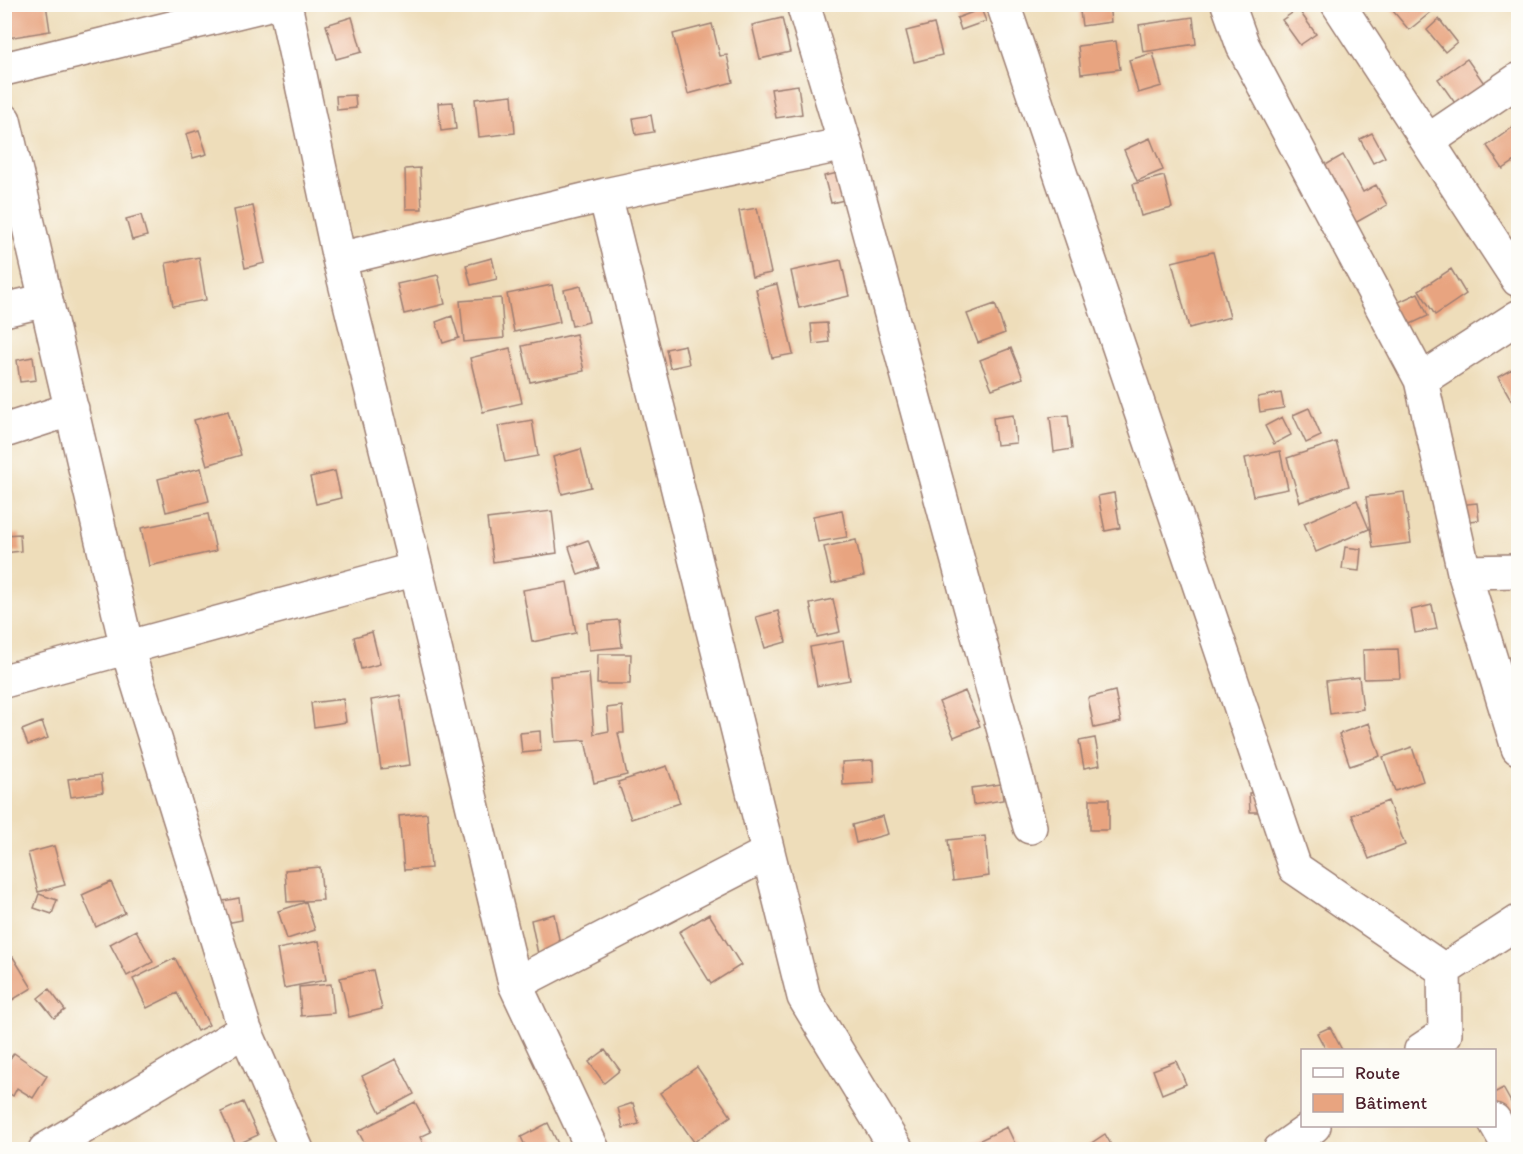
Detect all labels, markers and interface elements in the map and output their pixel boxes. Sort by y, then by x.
legend [1301,1049,1496,1127]
text: Route [1355,1062,1400,1084]
text: Bâtiment [1355,1092,1428,1114]

